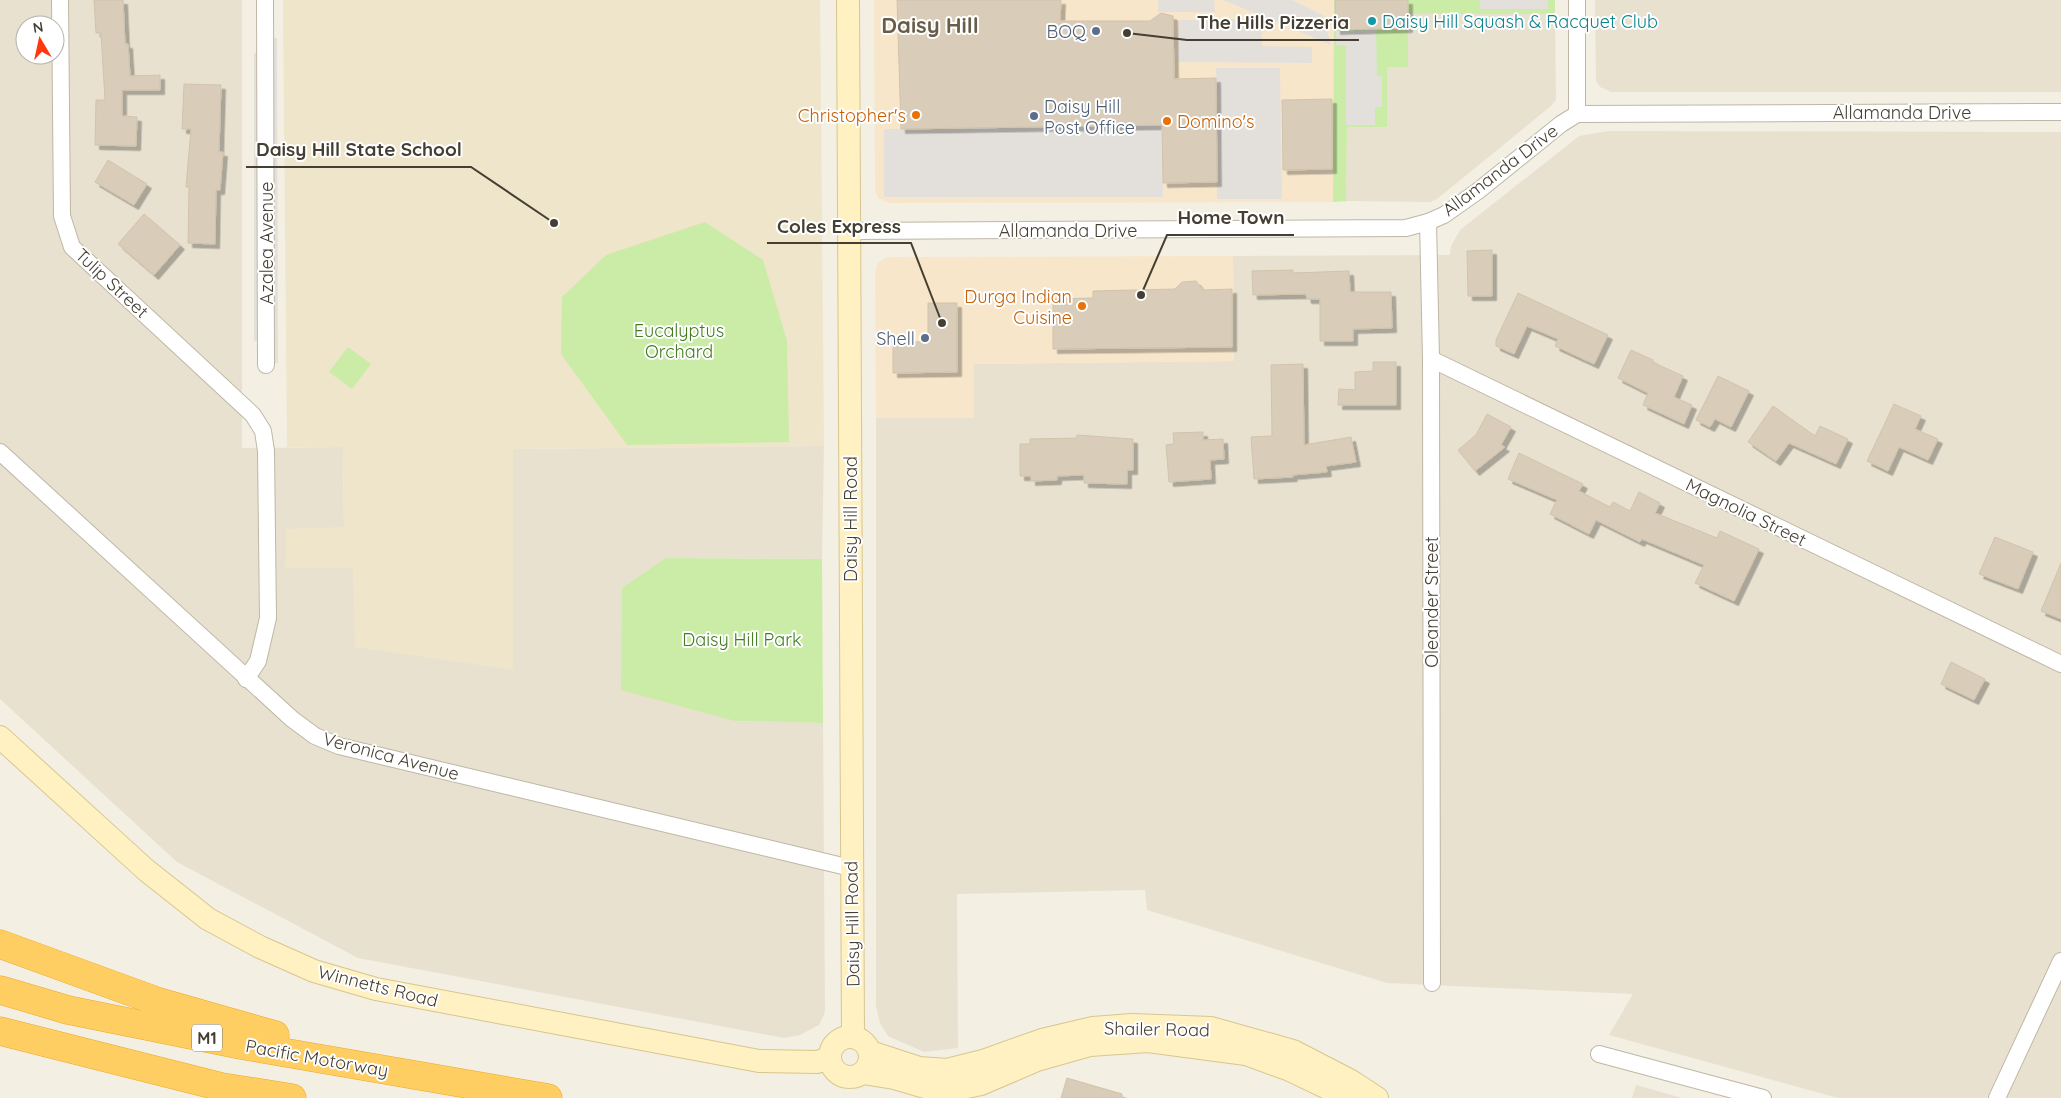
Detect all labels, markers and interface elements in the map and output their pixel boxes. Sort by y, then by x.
callout: The Hills Pizzeria [1187,6,1359,40]
text: The Hills Pizzeria [1197,10,1349,34]
place label: Daisy Hill Squash & Racquet Club [1382,10,1658,33]
district label: Daisy Hill [881,11,979,39]
north arrow [15,15,65,65]
marker: Daisy Hill Squash & Racquet Club [1366,15,1378,27]
text: N [31,17,44,37]
place label: BOQ [1047,20,1087,43]
marker: BOQ [1090,25,1102,37]
place label: Daisy Hill Post Office [1044,95,1135,139]
street label: Allamanda Drive [1833,101,1971,124]
place label: Christopher's [798,104,906,127]
marker: Christopher's [910,109,922,121]
marker: Daisy Hill Post Office [1028,110,1040,122]
place label: Domino's [1177,110,1254,133]
marker: Domino's [1161,115,1173,127]
street label: Allamanda Drive [1438,119,1562,221]
callout: Daisy Hill State School [246,133,471,167]
text: Daisy Hill State School [256,137,462,161]
street label: Azalea Avenue [255,182,278,304]
callout: Home Town [1167,201,1294,235]
text: Home Town [1178,205,1284,229]
callout: Coles Express [767,209,911,243]
text: Coles Express [777,214,901,238]
street label: Allamanda Drive [999,219,1137,242]
street label: Tulip Street [71,243,153,323]
place label: Durga Indian Cuisine [964,285,1072,329]
marker: Durga Indian Cuisine [1076,300,1088,312]
park label: Eucalyptus Orchard [634,319,724,363]
place label: Shell [876,327,915,350]
marker: Shell [919,332,931,344]
street label: Daisy Hill Road [839,456,862,582]
street label: Magnolia Street [1682,473,1810,551]
street label: Oleander Street [1420,536,1443,668]
park label: Daisy Hill Park [682,628,802,651]
street label: Veronica Avenue [320,727,462,785]
street label: Daisy Hill Road [839,861,865,987]
street label: Winnetts Road [316,960,440,1012]
street label: Shailer Road [1104,1017,1210,1041]
road number: M1 [192,1024,222,1052]
street label: Pacific Motorway [244,1034,390,1082]

